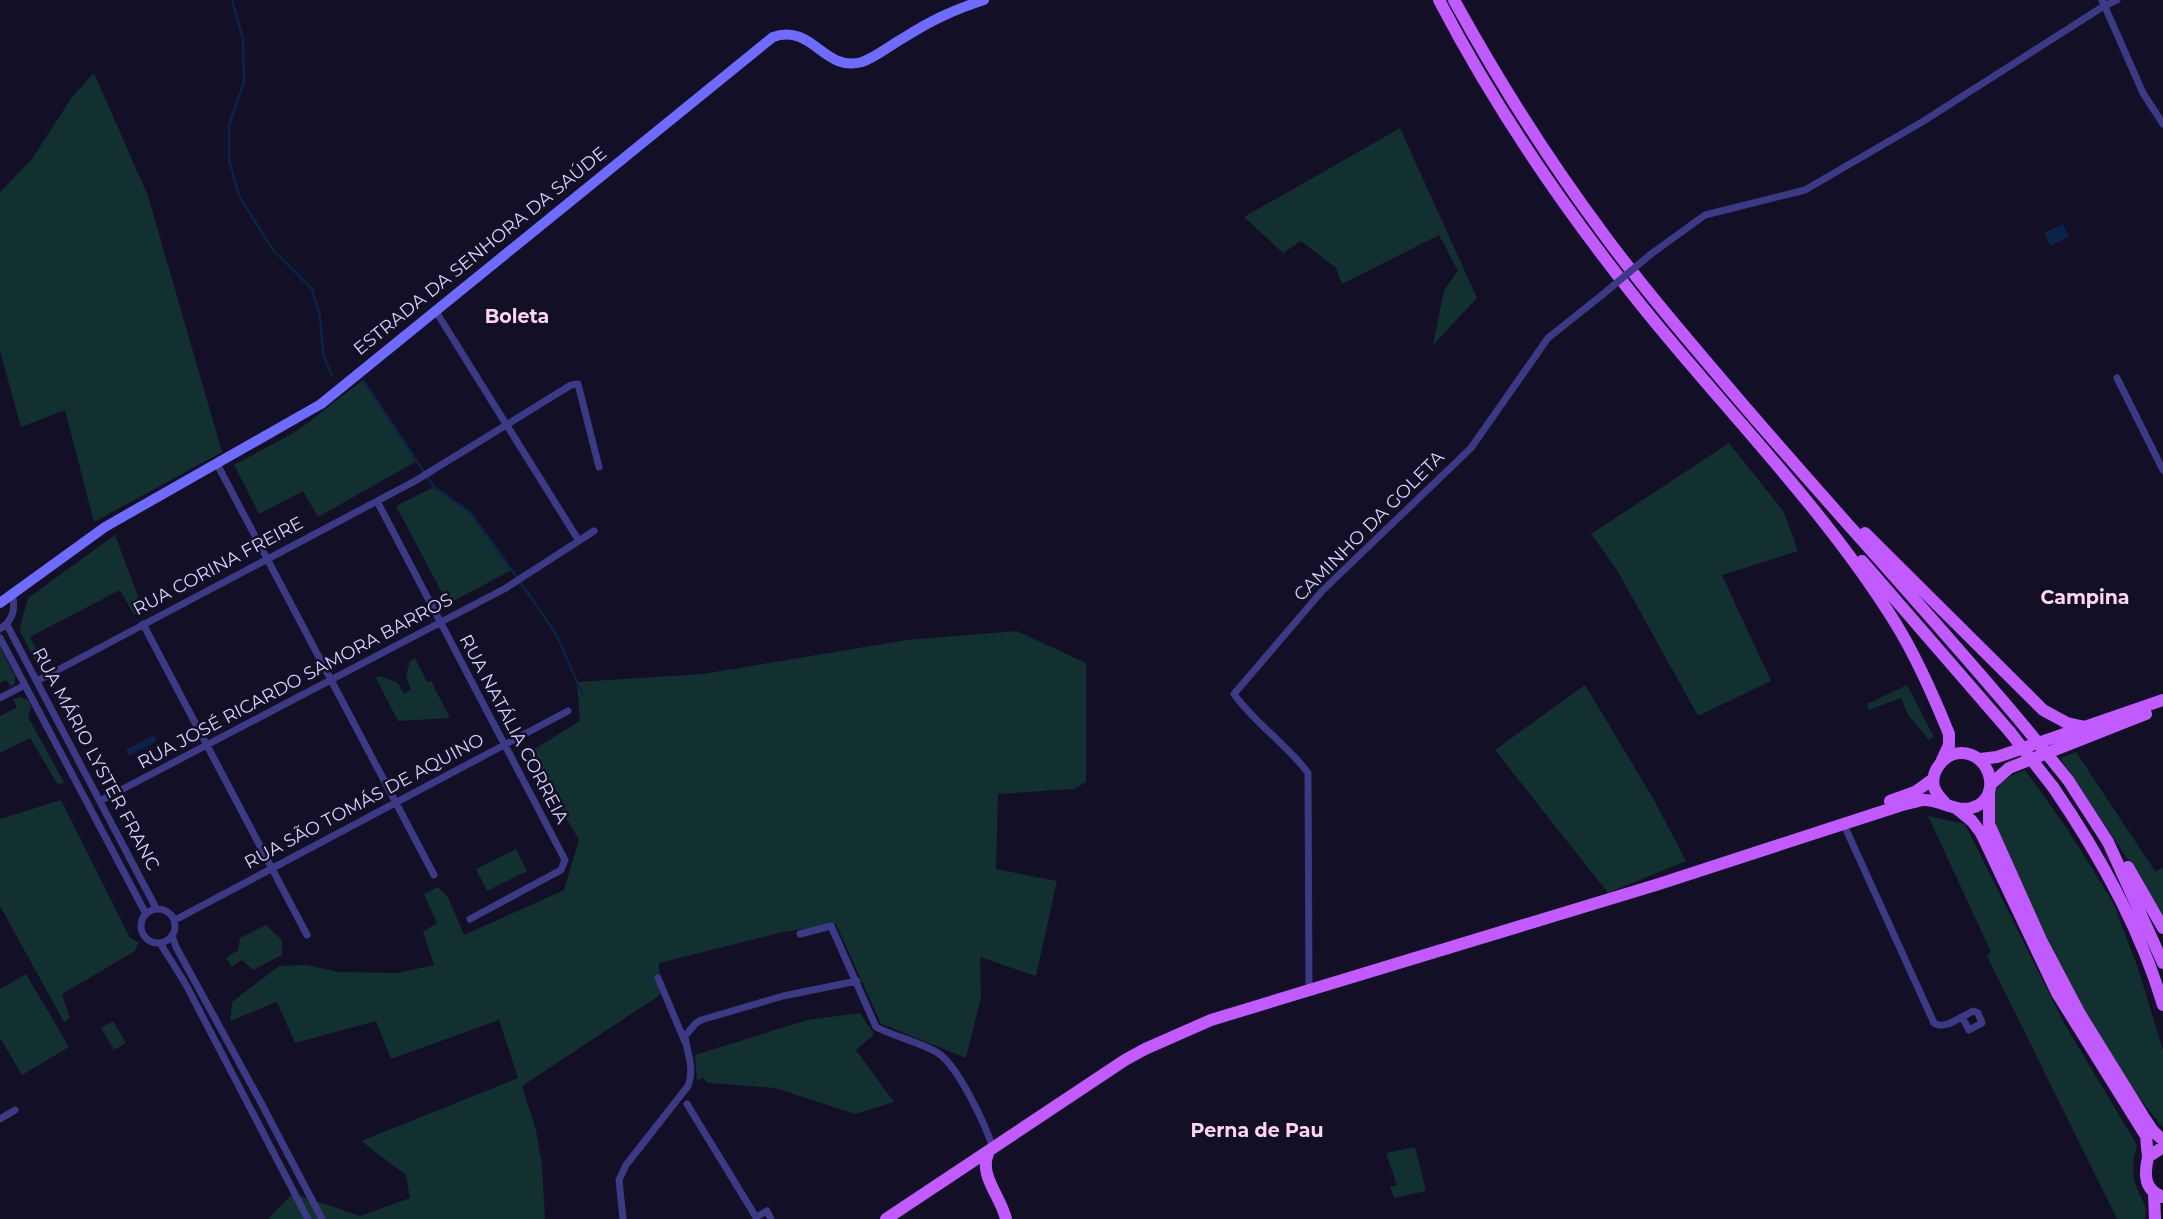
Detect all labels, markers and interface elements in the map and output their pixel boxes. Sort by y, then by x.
street label: ESTRADA DA SENHORA DA SAÚDE [349,142,611,360]
district label: Boleta [485,305,549,328]
street label: CAMINHO DA GOLETA [1289,446,1449,606]
street label: RUA CORINA FREIRE [129,512,307,620]
district label: Campina [2040,586,2130,609]
street label: RUA JOSÉ RICARDO SAMORA BARROS [134,588,456,774]
street label: RUA NATÁLIA CORREIA [455,630,573,828]
street label: RUA MÁRIO LYSTER FRANC [28,644,164,874]
street label: RUA SÃO TOMÁS DE AQUINO [240,728,488,874]
district label: Perna de Pau [1191,1119,1323,1142]

